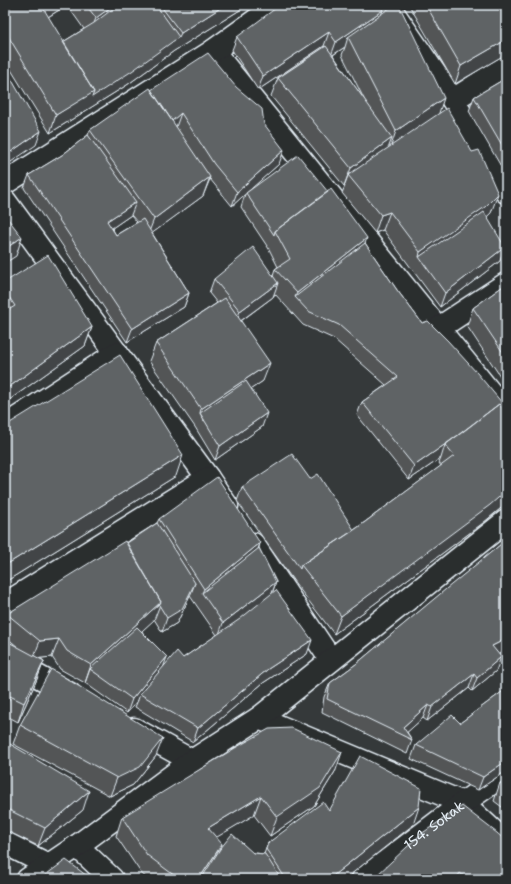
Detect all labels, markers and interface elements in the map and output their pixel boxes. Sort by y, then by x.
street label: 154. Sokak [400,796,468,854]

